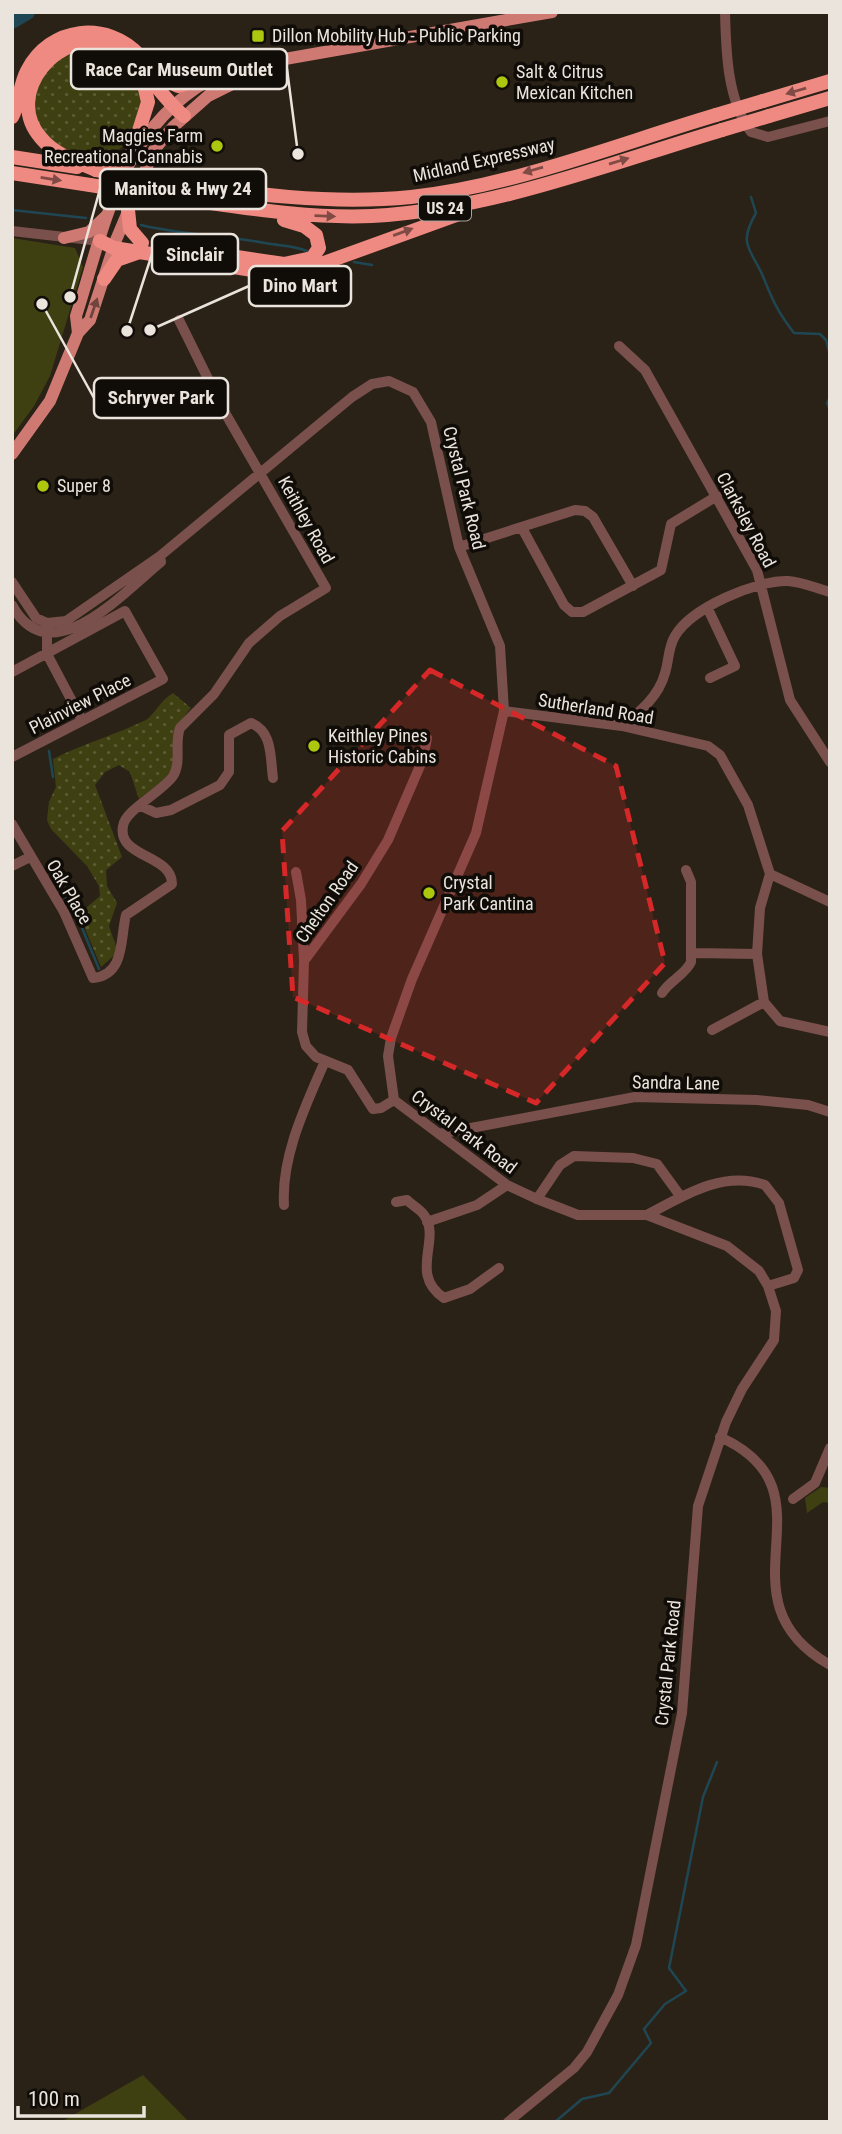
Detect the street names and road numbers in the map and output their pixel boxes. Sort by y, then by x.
street label: Midland Expressway [411,133,557,186]
road number: US 24 [419,196,471,220]
street label: Crystal Park Road [439,424,490,552]
street label: Clarksley Road [713,468,780,571]
street label: Keithley Road [274,473,339,567]
street label: Plainview Place [25,669,134,738]
street label: Sutherland Road [537,689,655,728]
street label: Oak Place [43,856,96,928]
street label: Chelton Road [291,857,362,946]
street label: Sandra Lane [632,1071,720,1094]
street label: Crystal Park Road [408,1085,521,1178]
street label: Crystal Park Road [650,1599,685,1727]

